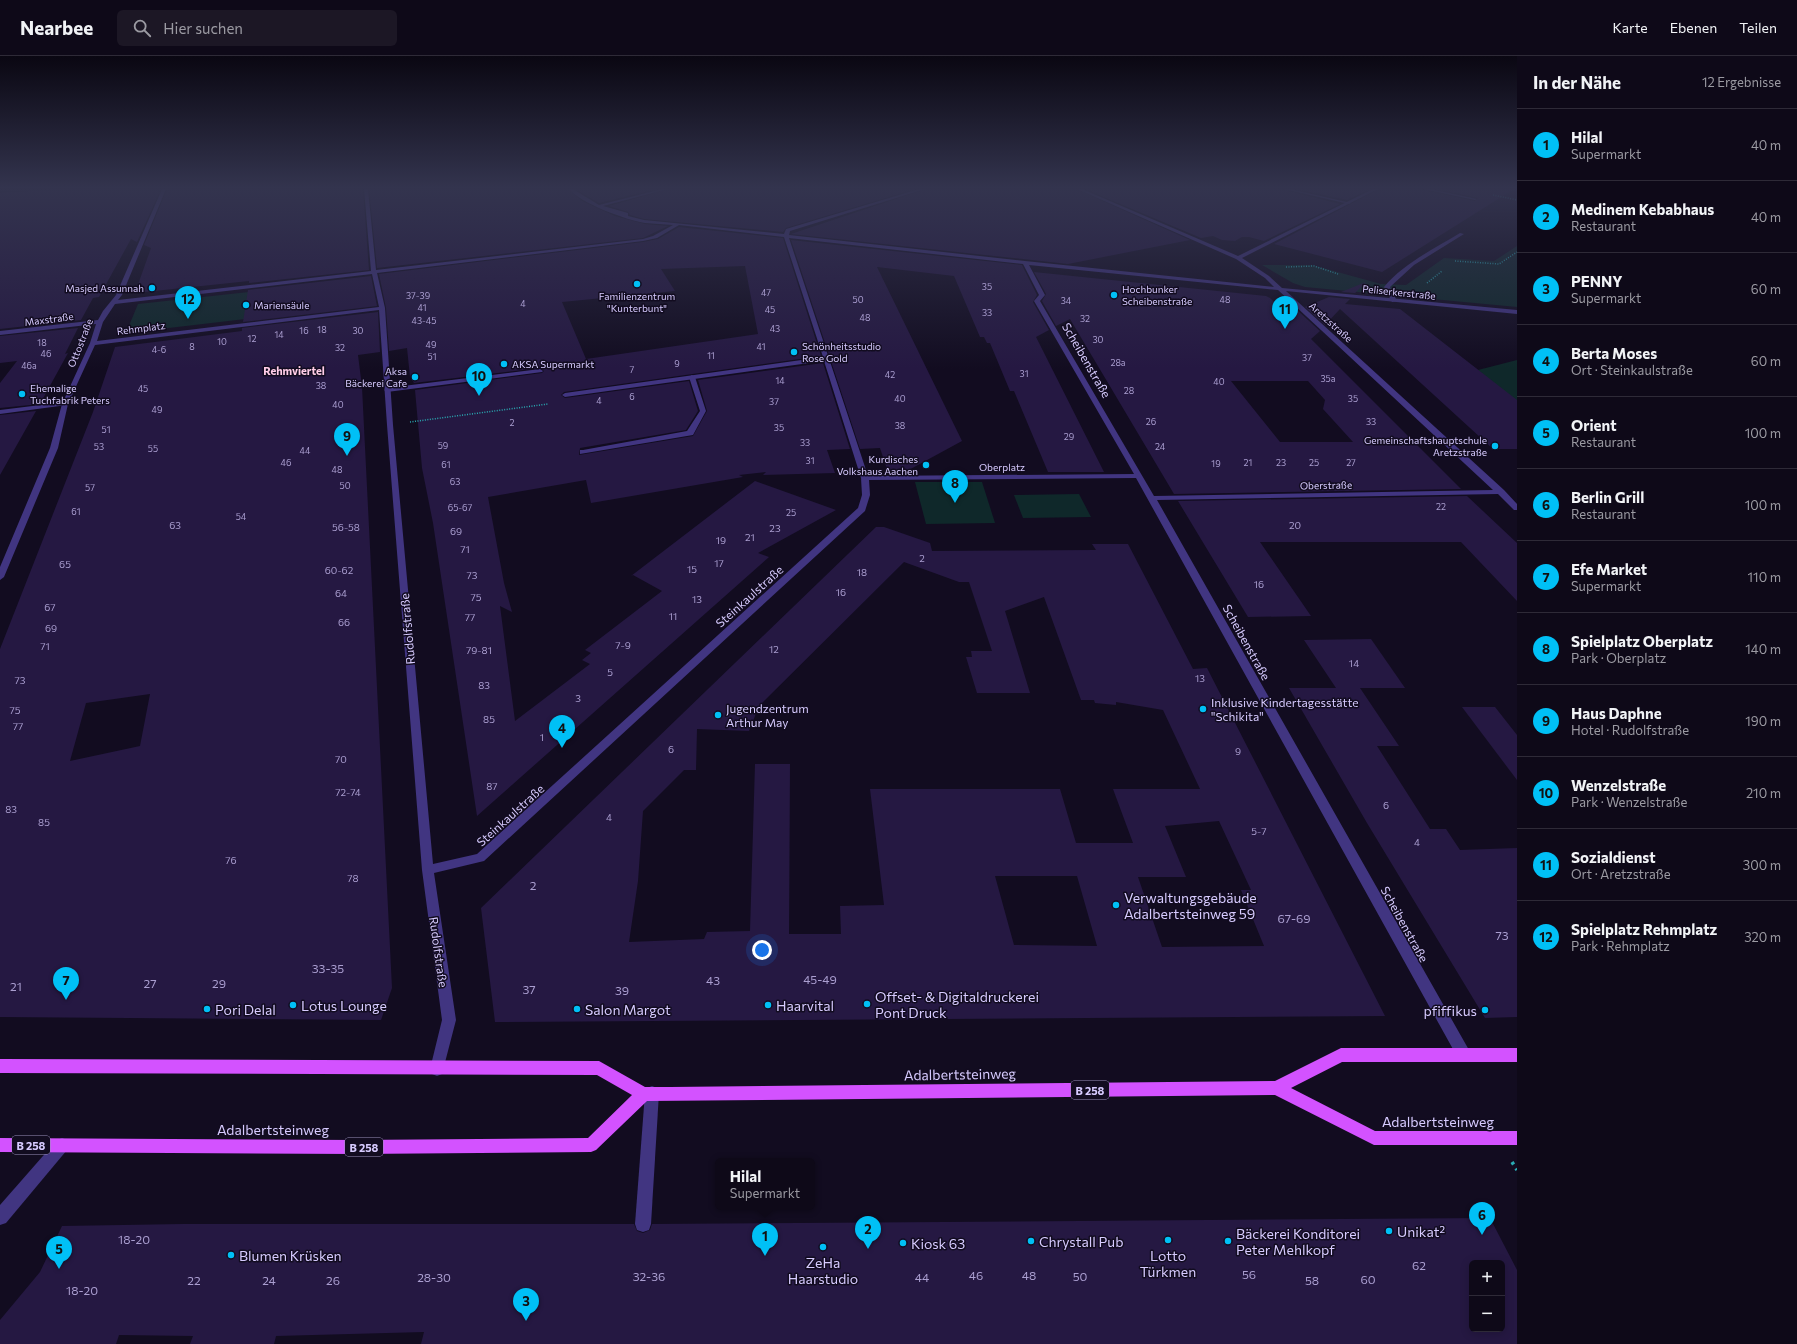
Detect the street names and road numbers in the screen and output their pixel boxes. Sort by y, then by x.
street label: Peliserkerstraße [1362,282,1436,302]
street label: Aretzstraße [1307,299,1355,345]
street label: Maxstraße [24,310,74,328]
street label: Ottostraße [65,317,95,369]
street label: Rehmplatz [116,319,166,337]
street label: Scheibenstraße [1060,320,1114,400]
street label: Oberplatz [979,461,1025,473]
street label: Oberstraße [1300,479,1352,491]
street label: Steinkaulstraße [713,562,785,630]
street label: Rudolfstraße [397,593,417,665]
street label: Scheibenstraße [1220,602,1274,682]
street label: Steinkaulstraße [474,781,546,849]
street label: Scheibenstraße [1378,884,1432,964]
street label: Rudolfstraße [427,916,451,988]
street label: Adalbertsteinweg [904,1065,1017,1083]
road number: B 258 [1071,1081,1109,1099]
street label: Adalbertsteinweg [1382,1113,1494,1130]
street label: Adalbertsteinweg [217,1121,329,1138]
road number: B 258 [12,1136,50,1154]
road number: B 258 [345,1138,383,1156]

